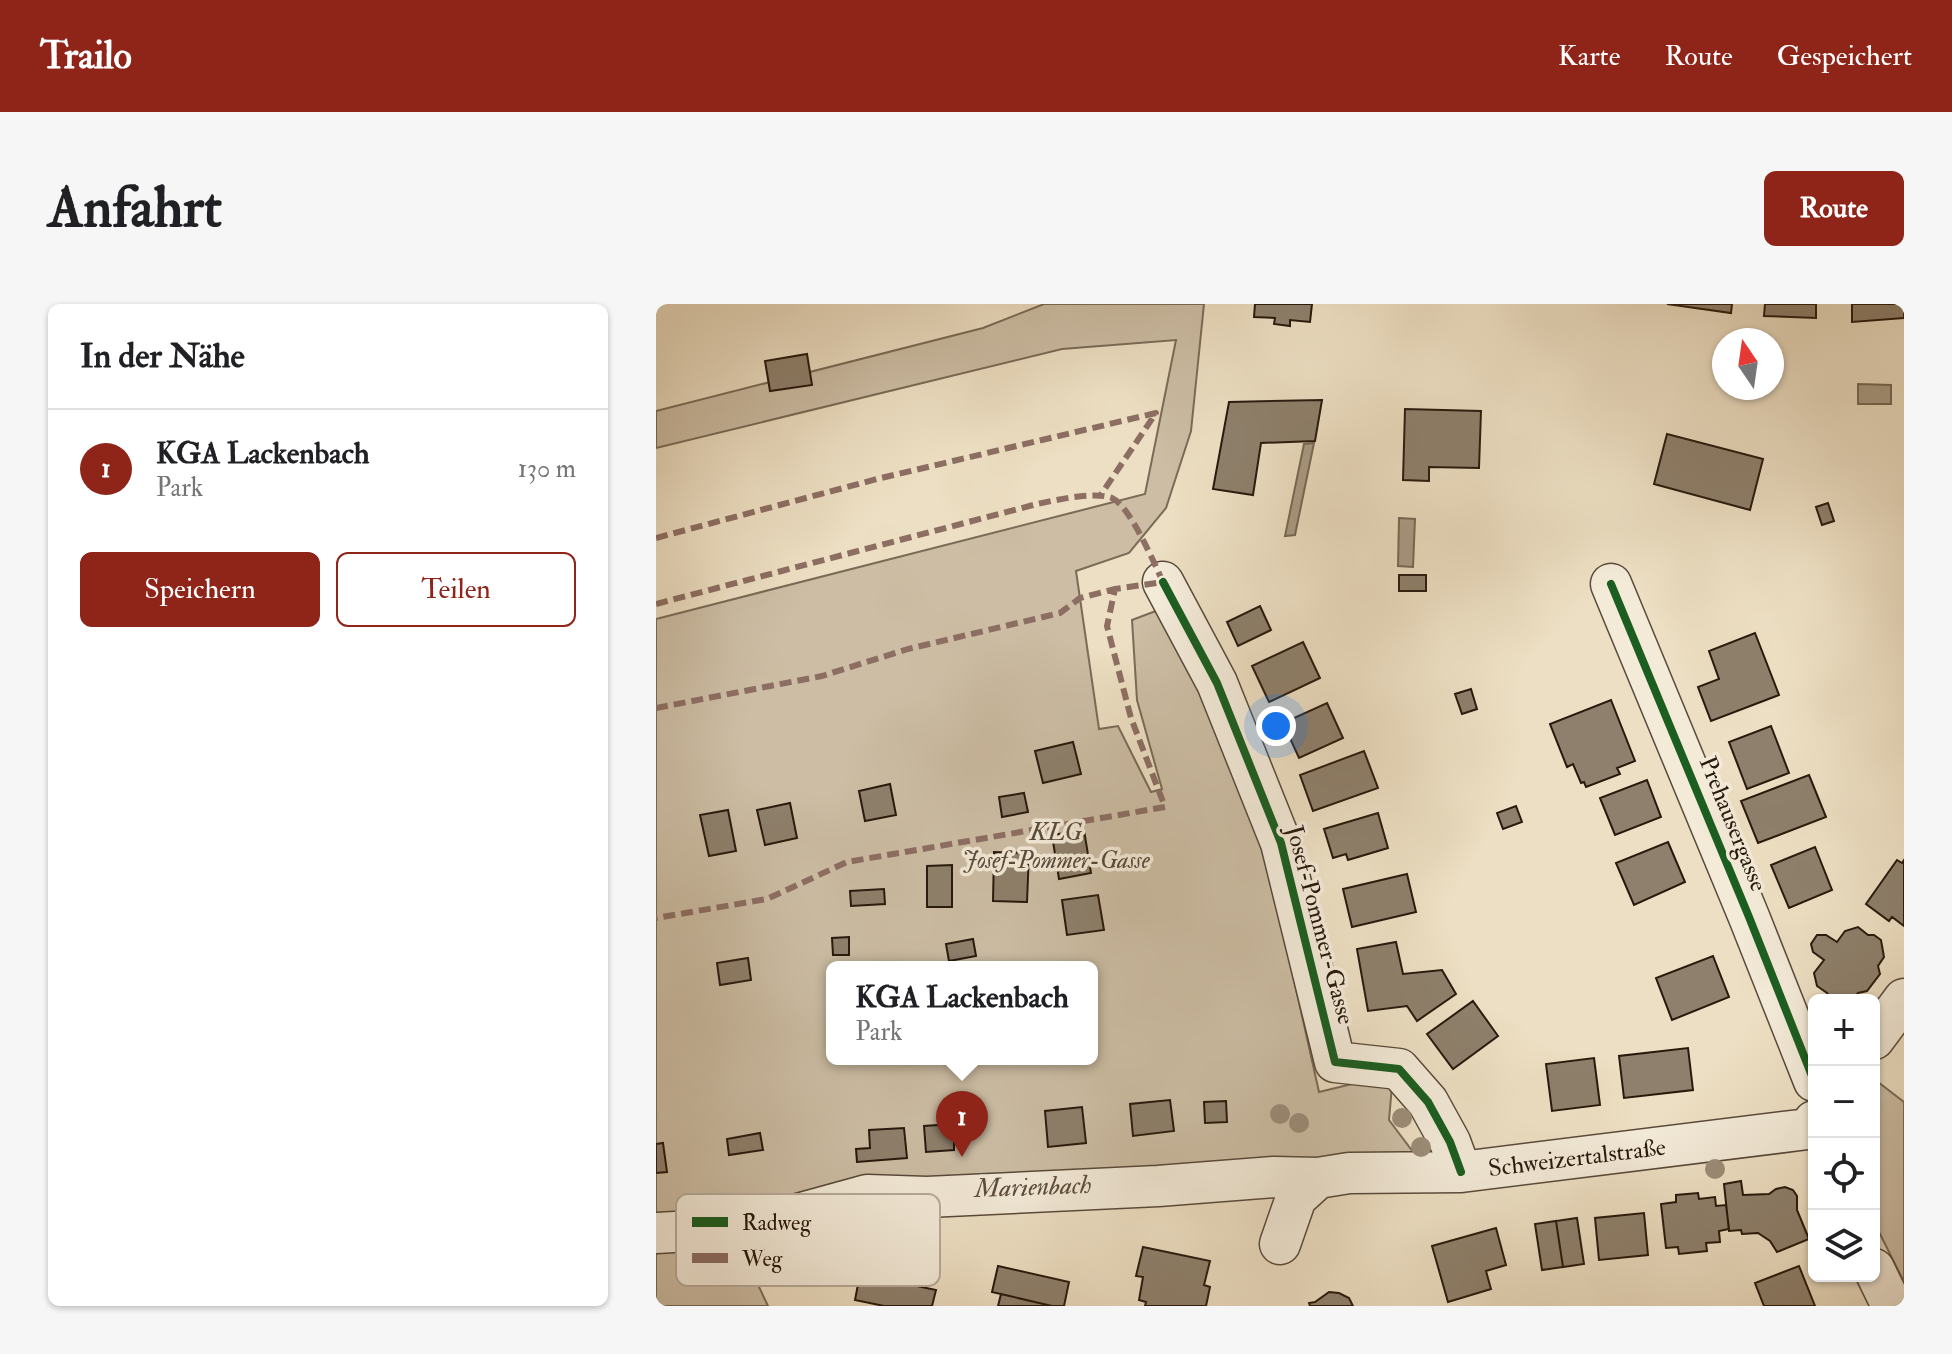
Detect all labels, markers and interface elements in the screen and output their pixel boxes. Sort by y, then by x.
text: Trailo [40,32,132,80]
text: Karte [1558,39,1620,74]
text: Route [1664,39,1733,74]
text: Gespeichert [1777,39,1912,74]
button: Route [1764,171,1904,246]
text: Anfahrt [48,173,222,244]
north arrow [1712,328,1784,400]
text: In der Nähe [80,335,245,378]
text: KGA Lackenbach [156,435,370,472]
text: 1 [101,453,111,485]
text: 130 m [518,453,576,485]
text: Park [156,472,203,504]
button: Speichern [80,552,320,627]
button: Teilen [336,552,576,627]
your location [1256,706,1296,746]
street label: Prehausergasse [1692,752,1774,896]
park label: KLG Josef-Pommer-Gasse [962,817,1151,876]
street label: Josef-Pommer-Gasse [1278,821,1361,1028]
popup [826,961,1098,1065]
text: KGA Lackenbach [855,979,1069,1016]
map controls [1808,994,1880,1282]
button: + [1808,994,1880,1066]
text: Park [855,1016,903,1048]
button: − [1808,1066,1880,1138]
pin: 1 [936,1091,988,1157]
street label: Schweizertalstraße [1486,1132,1668,1184]
button: locate [1808,1138,1880,1210]
water label: Marienbach [972,1169,1092,1205]
legend [676,1194,940,1286]
text: Radweg [742,1209,812,1237]
button: layers [1808,1210,1880,1282]
text: Weg [741,1245,784,1273]

